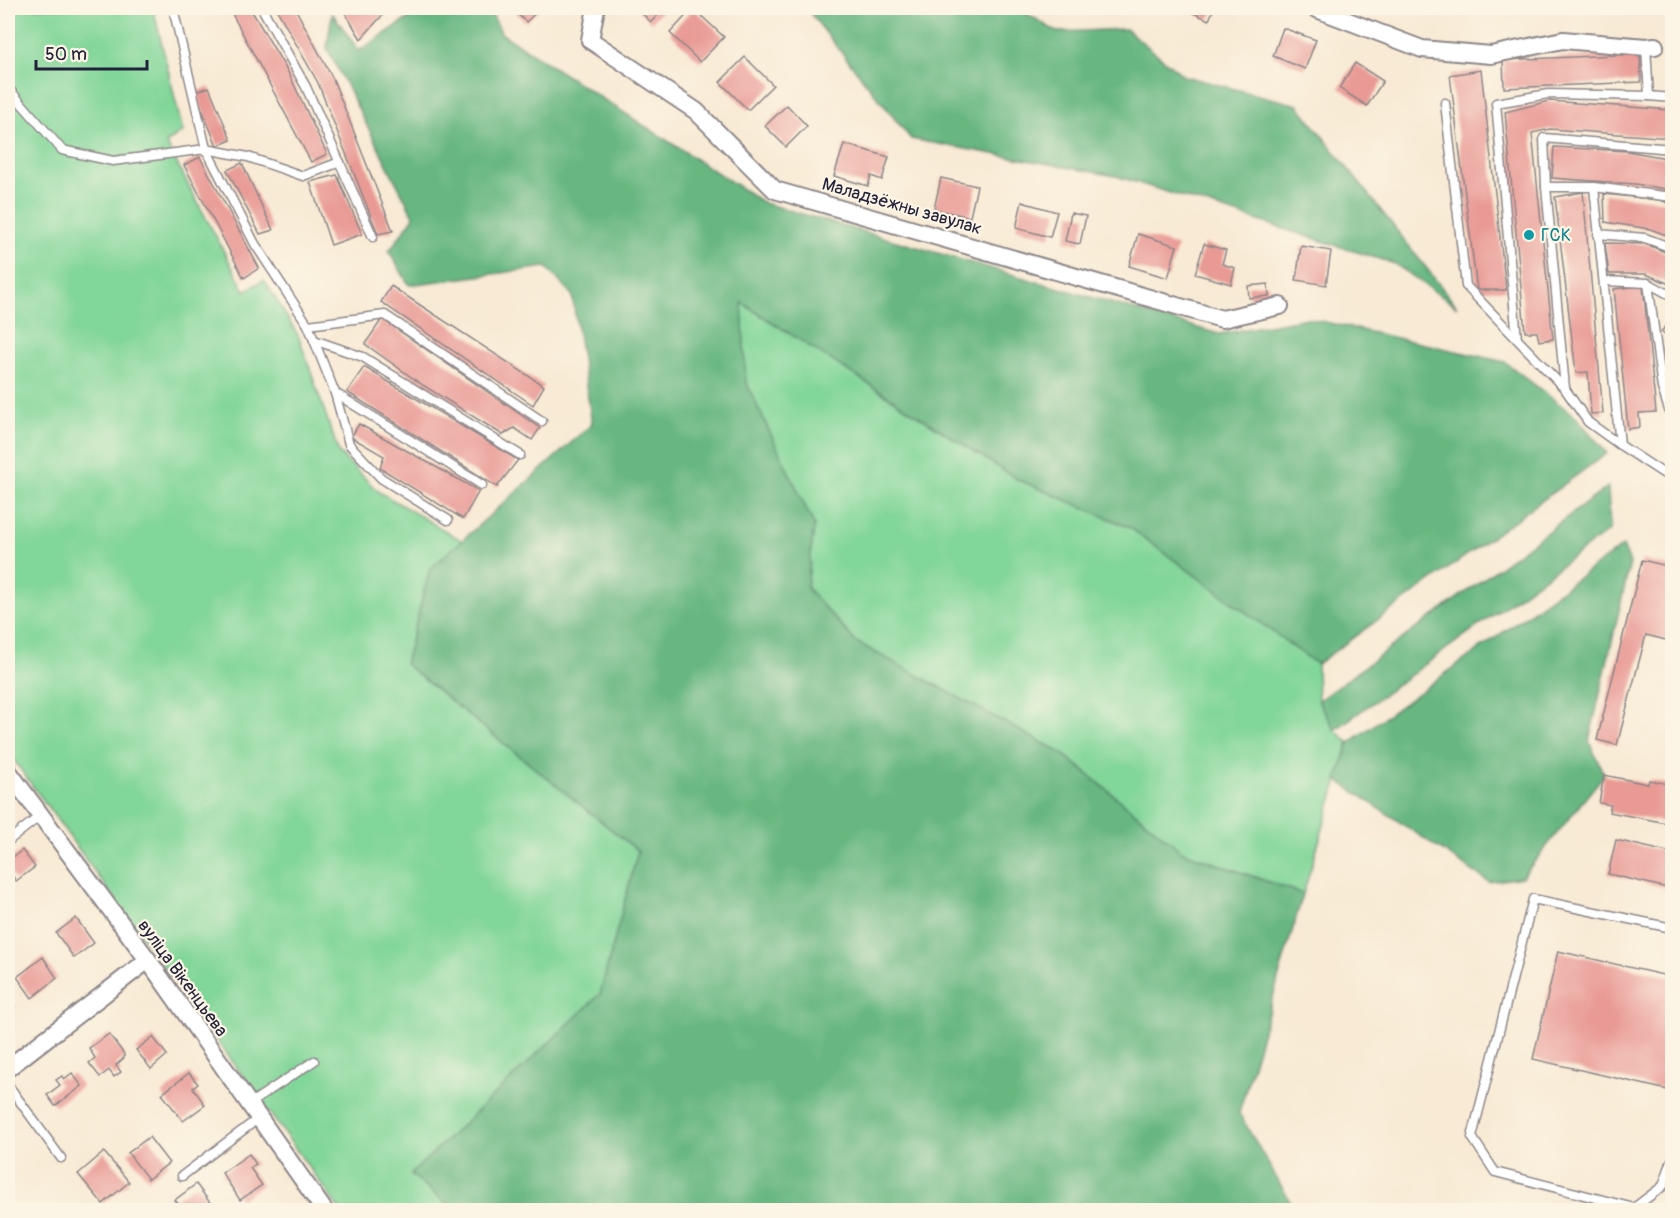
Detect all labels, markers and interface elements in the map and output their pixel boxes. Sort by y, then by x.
scale bar [36,33,147,71]
text: 50 m [45,43,87,66]
street label: Маладзёжны завулак [819,173,984,240]
place label: ГСК [1541,224,1571,247]
marker: ГСК [1522,228,1536,242]
street label: вуліца Вікенцьева [132,915,233,1041]

